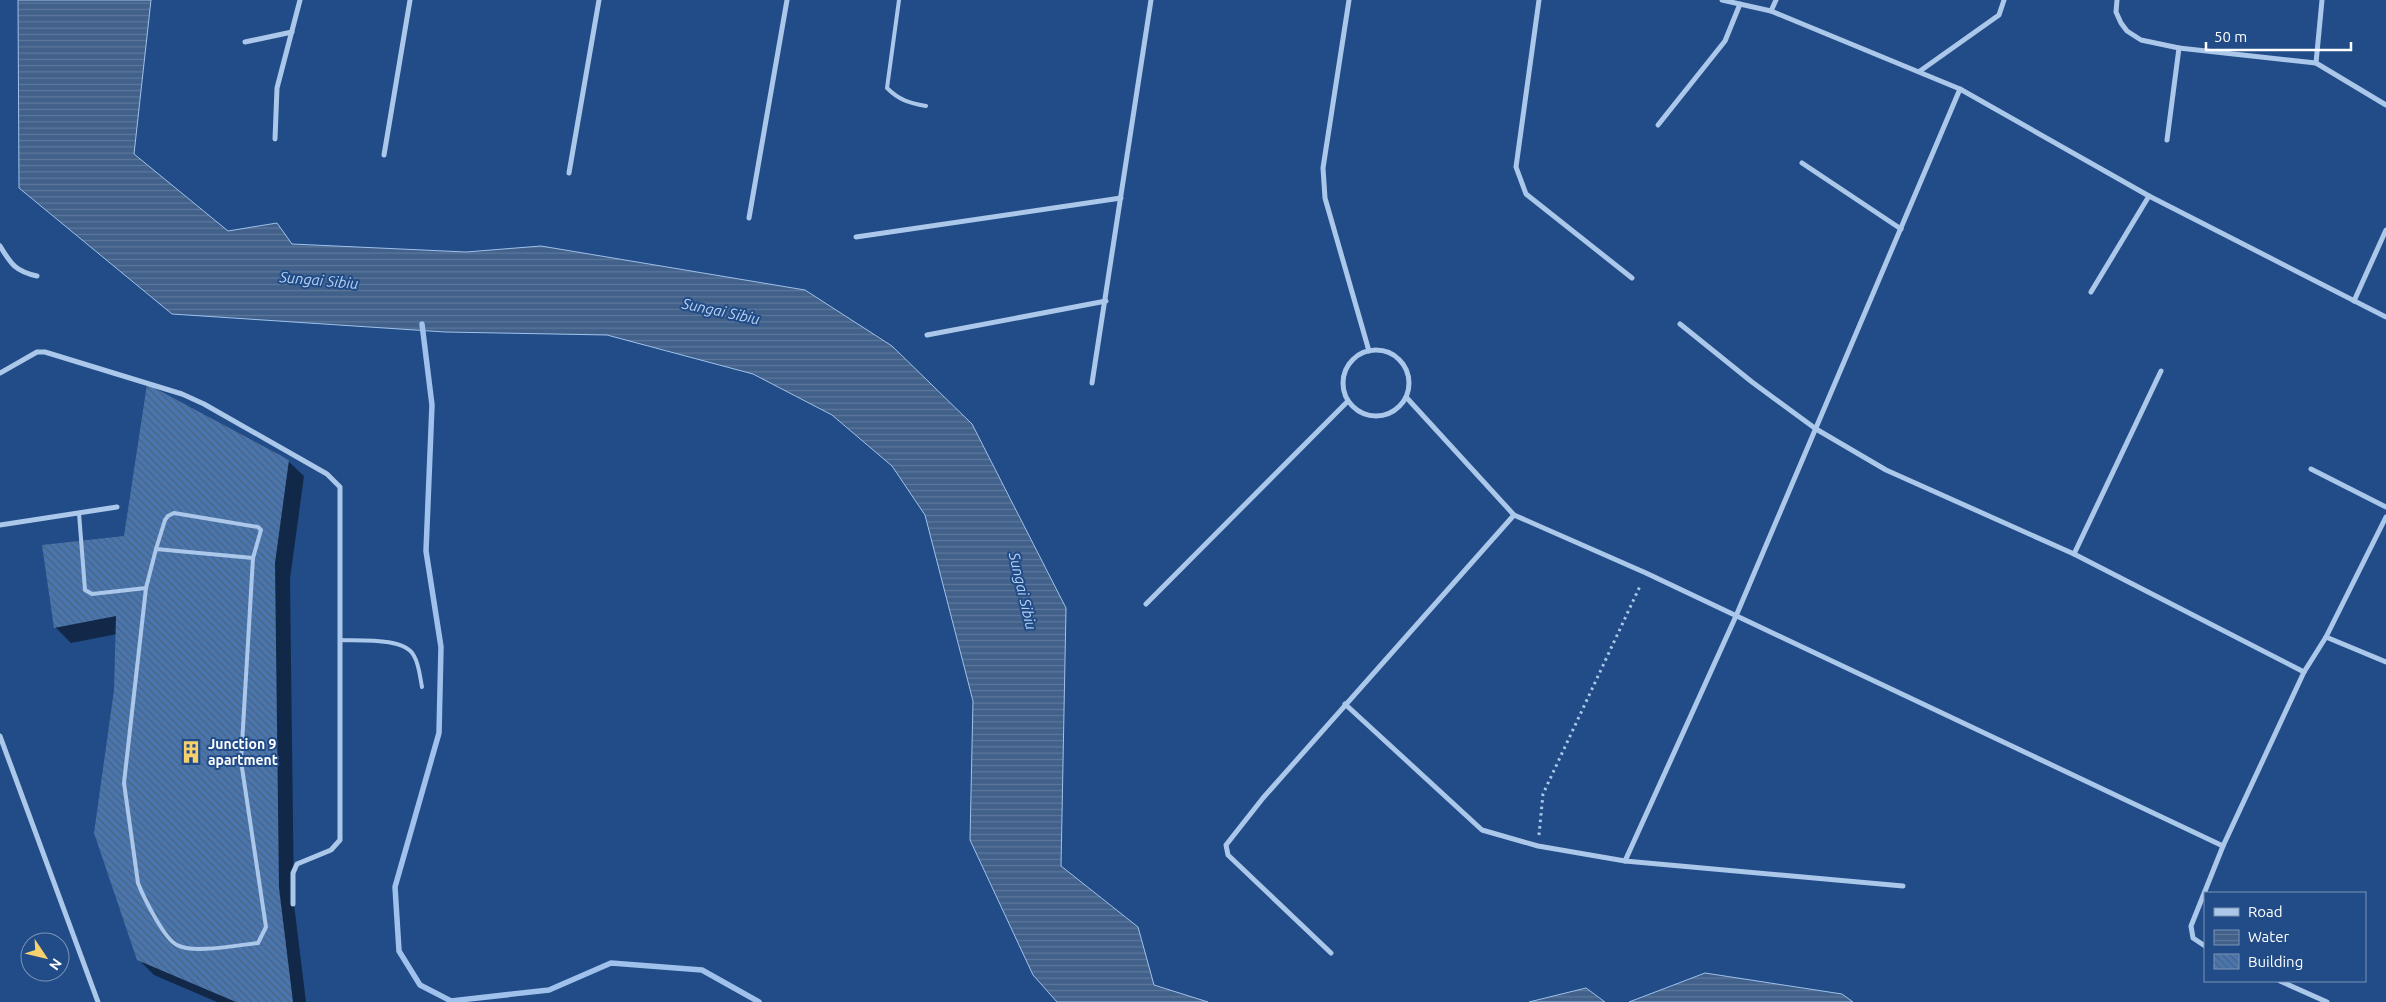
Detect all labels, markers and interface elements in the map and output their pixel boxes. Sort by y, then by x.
scale bar [2206,20,2351,52]
text: 50 m [2214,28,2247,45]
water label: Sungai Sibiu [278,268,359,292]
water label: Sungai Sibiu [680,294,761,328]
water label: Sungai Sibiu [1006,550,1040,631]
place label: Junction 9 apartment [208,736,278,768]
building icon: Junction 9 apartment [178,739,204,765]
legend [2204,892,2366,982]
text: Road [2248,903,2283,920]
text: Water [2248,928,2289,945]
north arrow [20,932,70,982]
text: Building [2248,953,2303,970]
text: N [46,956,65,973]

